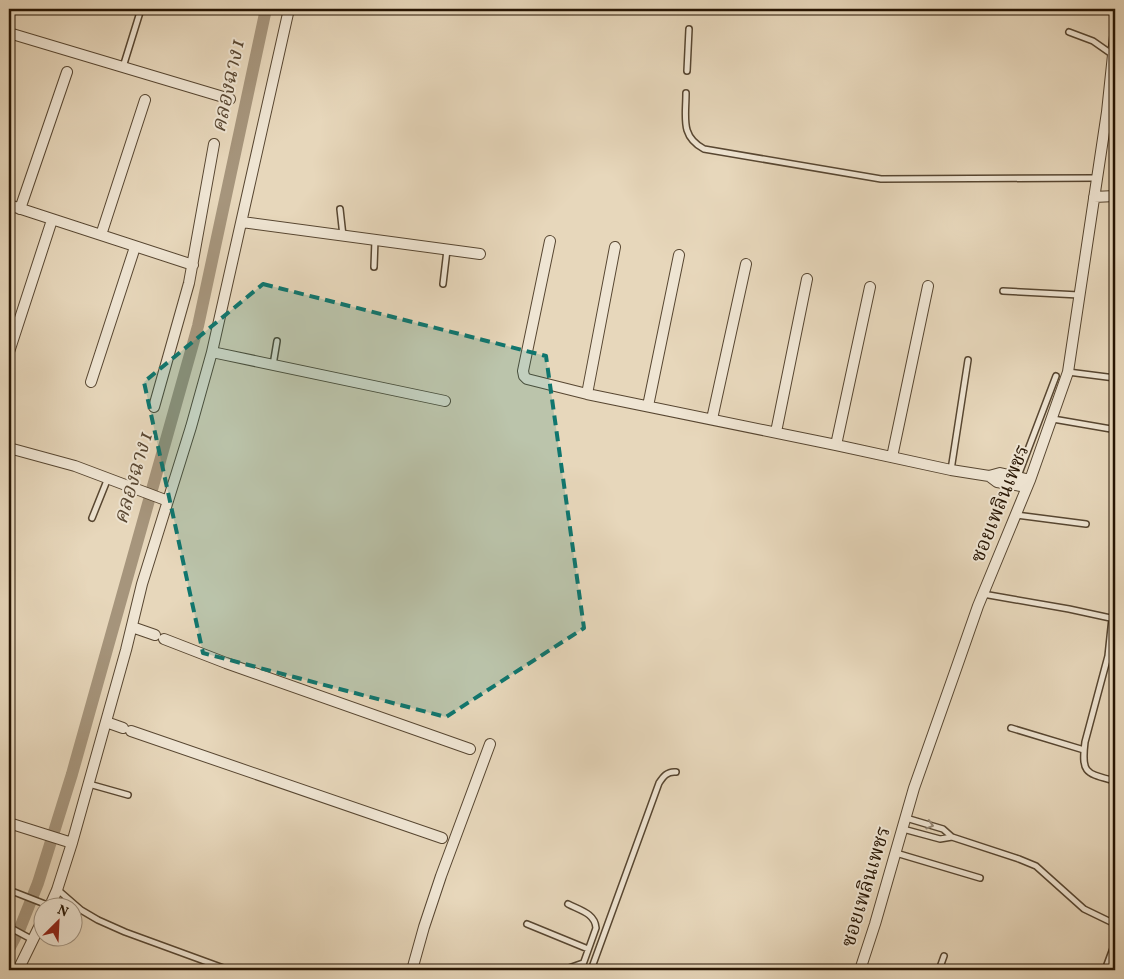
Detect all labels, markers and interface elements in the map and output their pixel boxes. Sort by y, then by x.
water label: คลองฉาง 1 [205,36,253,135]
water label: คลองฉาง 1 [107,428,161,528]
street label: ซอยเพลินเพชร [965,441,1037,567]
one-way arrow [926,820,934,830]
street label: ซอยเพลินเพชร [835,823,899,951]
north arrow [32,896,82,946]
text: N [54,901,71,922]

